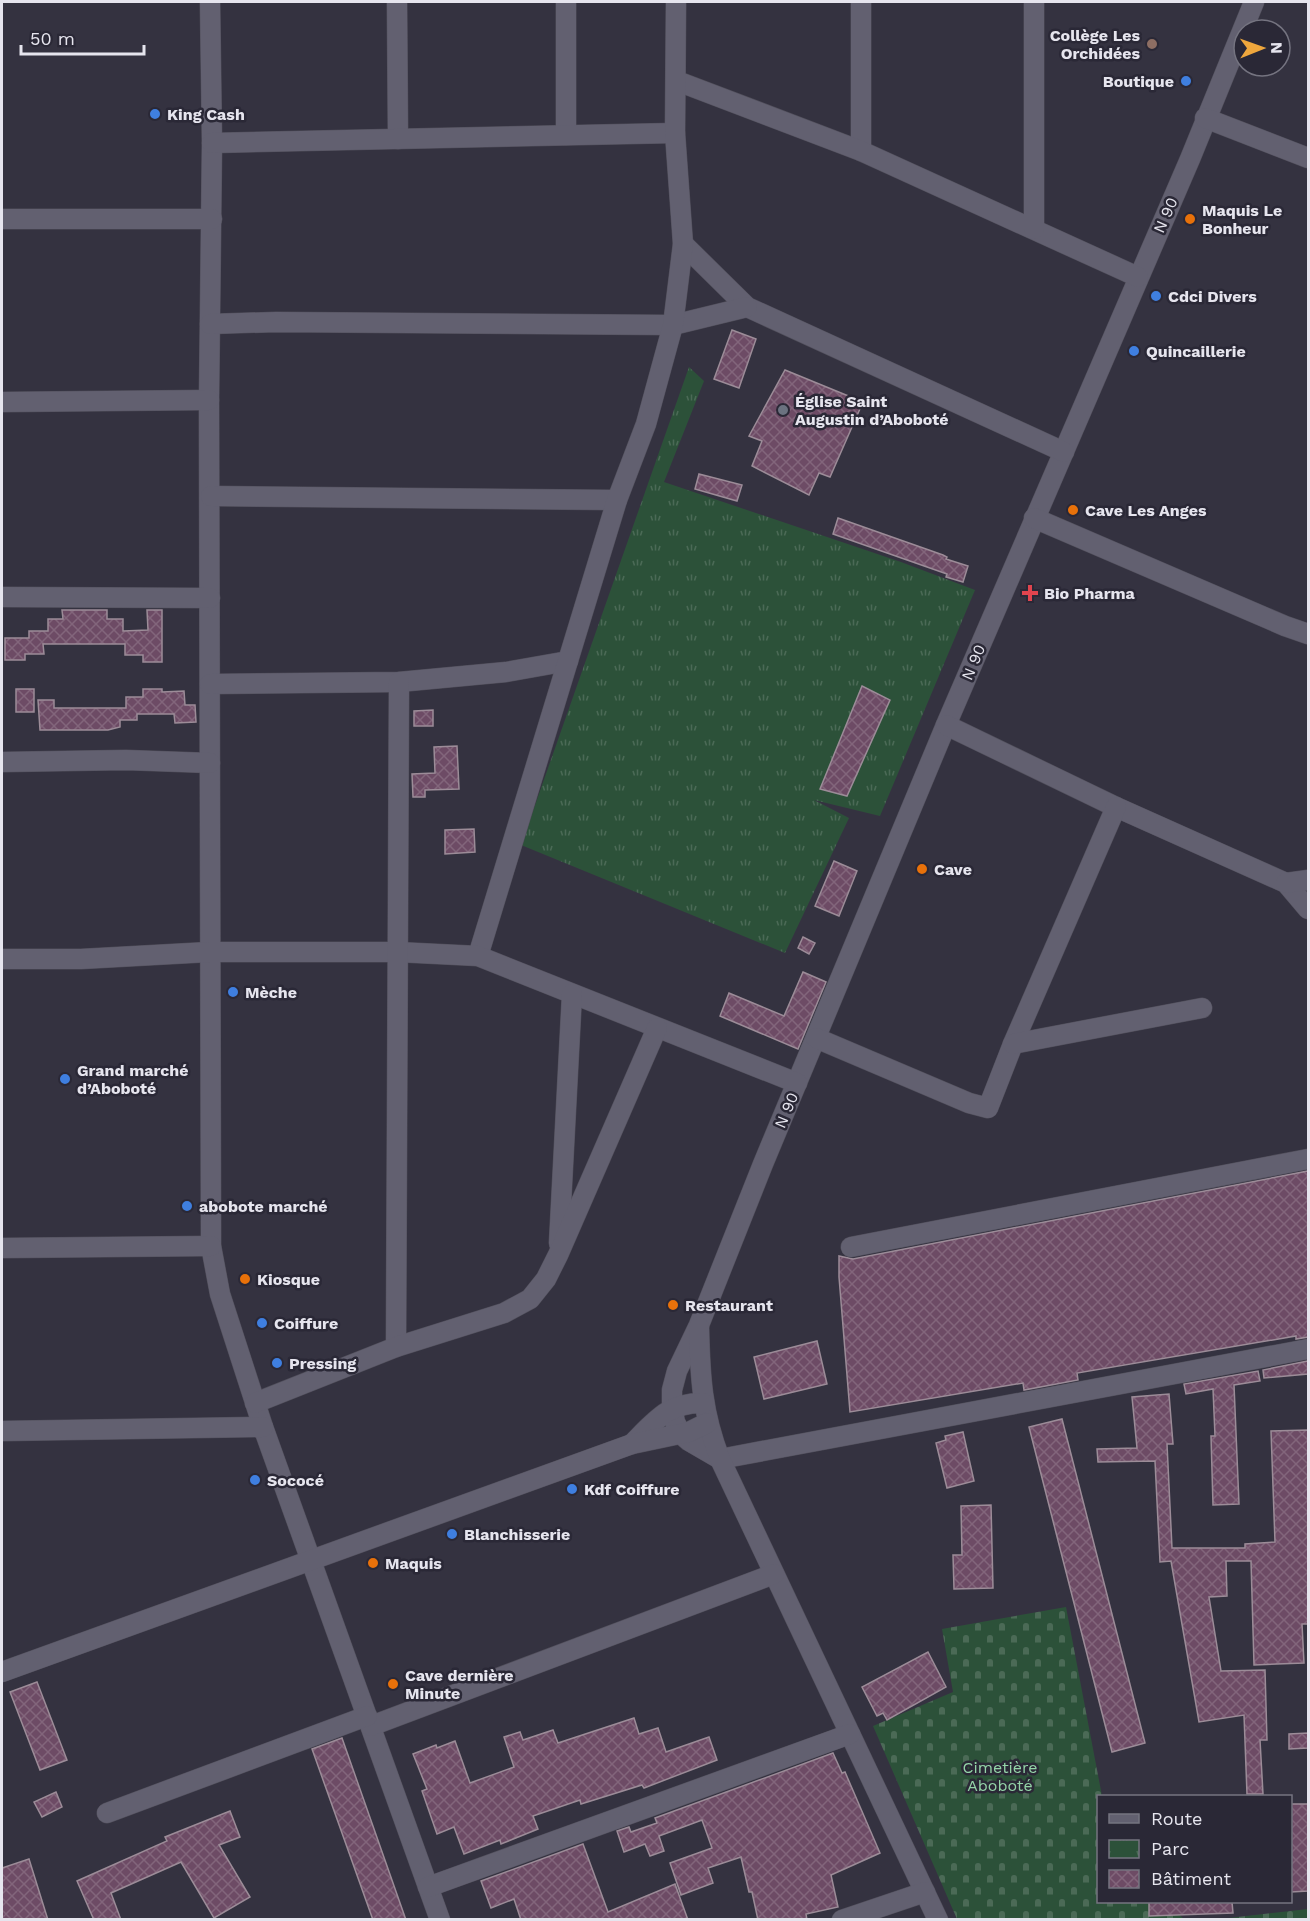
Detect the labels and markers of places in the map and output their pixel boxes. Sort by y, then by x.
place label: Collège Les Orchidées [1050,26,1140,63]
marker: Collège Les Orchidées [1145,37,1159,51]
place label: Boutique [1103,72,1174,91]
marker: Boutique [1179,74,1193,88]
place label: King Cash [167,105,245,124]
marker: King Cash [148,107,162,121]
place label: Maquis Le Bonheur [1202,201,1282,238]
marker: Maquis Le Bonheur [1183,212,1197,226]
place label: Cdci Divers [1168,287,1257,306]
marker: Cdci Divers [1149,289,1163,303]
place label: Quincaillerie [1146,342,1246,361]
marker: Quincaillerie [1127,344,1141,358]
place label: Église Saint Augustin d’Aboboté [795,392,949,429]
marker: Église Saint Augustin d’Aboboté [776,403,790,417]
place label: Cave Les Anges [1085,501,1207,520]
marker: Cave Les Anges [1066,503,1080,517]
marker: Bio Pharma [1021,584,1039,602]
place label: Bio Pharma [1044,584,1136,603]
place label: Cave [934,860,972,879]
marker: Cave [915,862,929,876]
place label: Mèche [245,983,297,1002]
marker: Mèche [226,985,240,999]
place label: Grand marché d’Aboboté [77,1061,189,1098]
marker: Grand marché d’Aboboté [58,1072,72,1086]
place label: abobote marché [199,1197,328,1216]
marker: abobote marché [180,1199,194,1213]
place label: Kiosque [257,1270,320,1289]
marker: Kiosque [238,1272,252,1286]
place label: Restaurant [685,1296,773,1315]
marker: Restaurant [666,1298,680,1312]
place label: Coiffure [274,1314,338,1333]
marker: Coiffure [255,1316,269,1330]
place label: Pressing [289,1354,356,1373]
marker: Pressing [270,1356,284,1370]
place label: Sococé [267,1471,324,1490]
marker: Sococé [248,1473,262,1487]
place label: Kdf Coiffure [584,1480,680,1499]
marker: Kdf Coiffure [565,1482,579,1496]
place label: Blanchisserie [464,1525,570,1544]
marker: Blanchisserie [445,1527,459,1541]
place label: Maquis [385,1554,442,1573]
marker: Maquis [366,1556,380,1570]
place label: Cave dernière Minute [405,1666,514,1703]
marker: Cave dernière Minute [386,1677,400,1691]

